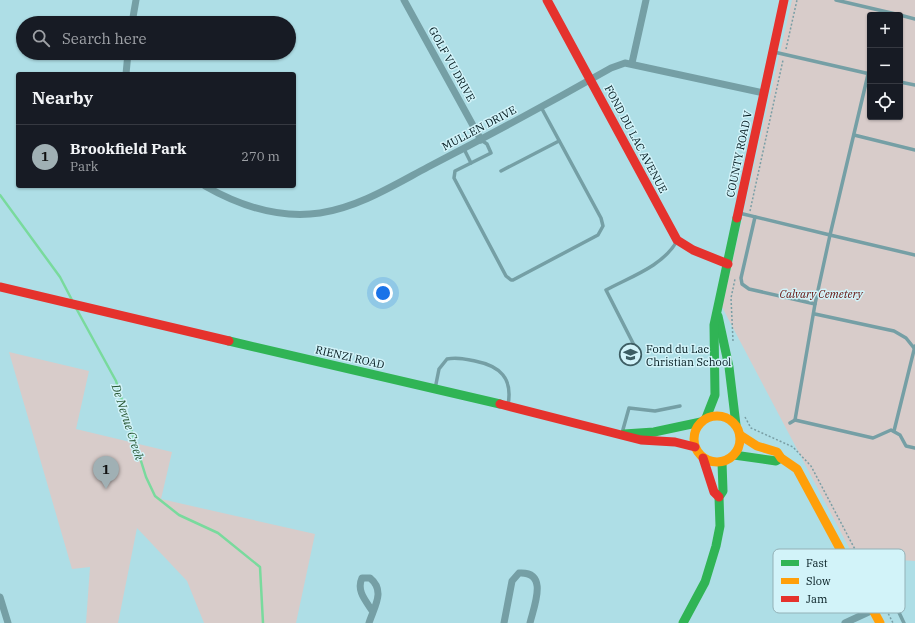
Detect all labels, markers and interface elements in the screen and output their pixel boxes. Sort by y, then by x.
map controls [867,12,903,120]
button: + [867,12,903,48]
search box [16,16,296,60]
street label: GOLF VU DRIVE [426,24,478,104]
icon: search [30,27,52,49]
text: Search here [62,29,147,48]
button: − [867,48,903,84]
street label: FOND DU LAC AVENUE [602,83,670,195]
button: locate [867,84,903,120]
text: Nearby [32,87,93,109]
street label: MULLEN DRIVE [439,103,519,153]
street label: COUNTY ROAD V [723,109,755,199]
text: Brookfield Park [70,139,186,158]
text: 1 [41,148,49,165]
text: 270 m [241,148,280,165]
text: Park [70,158,98,175]
your location [373,283,393,303]
park label: Calvary Cemetery [780,287,863,301]
street label: RIENZI ROAD [314,342,386,372]
school or university icon: Fond du Lac Christian School [617,342,643,368]
place label: Fond du Lac Christian School [646,342,731,369]
water label: De Nevue Creek [108,381,148,463]
pin: 1 [93,456,119,489]
legend [773,549,905,613]
text: Fast [806,556,828,570]
text: Slow [806,574,831,588]
text: Jam [806,592,828,606]

